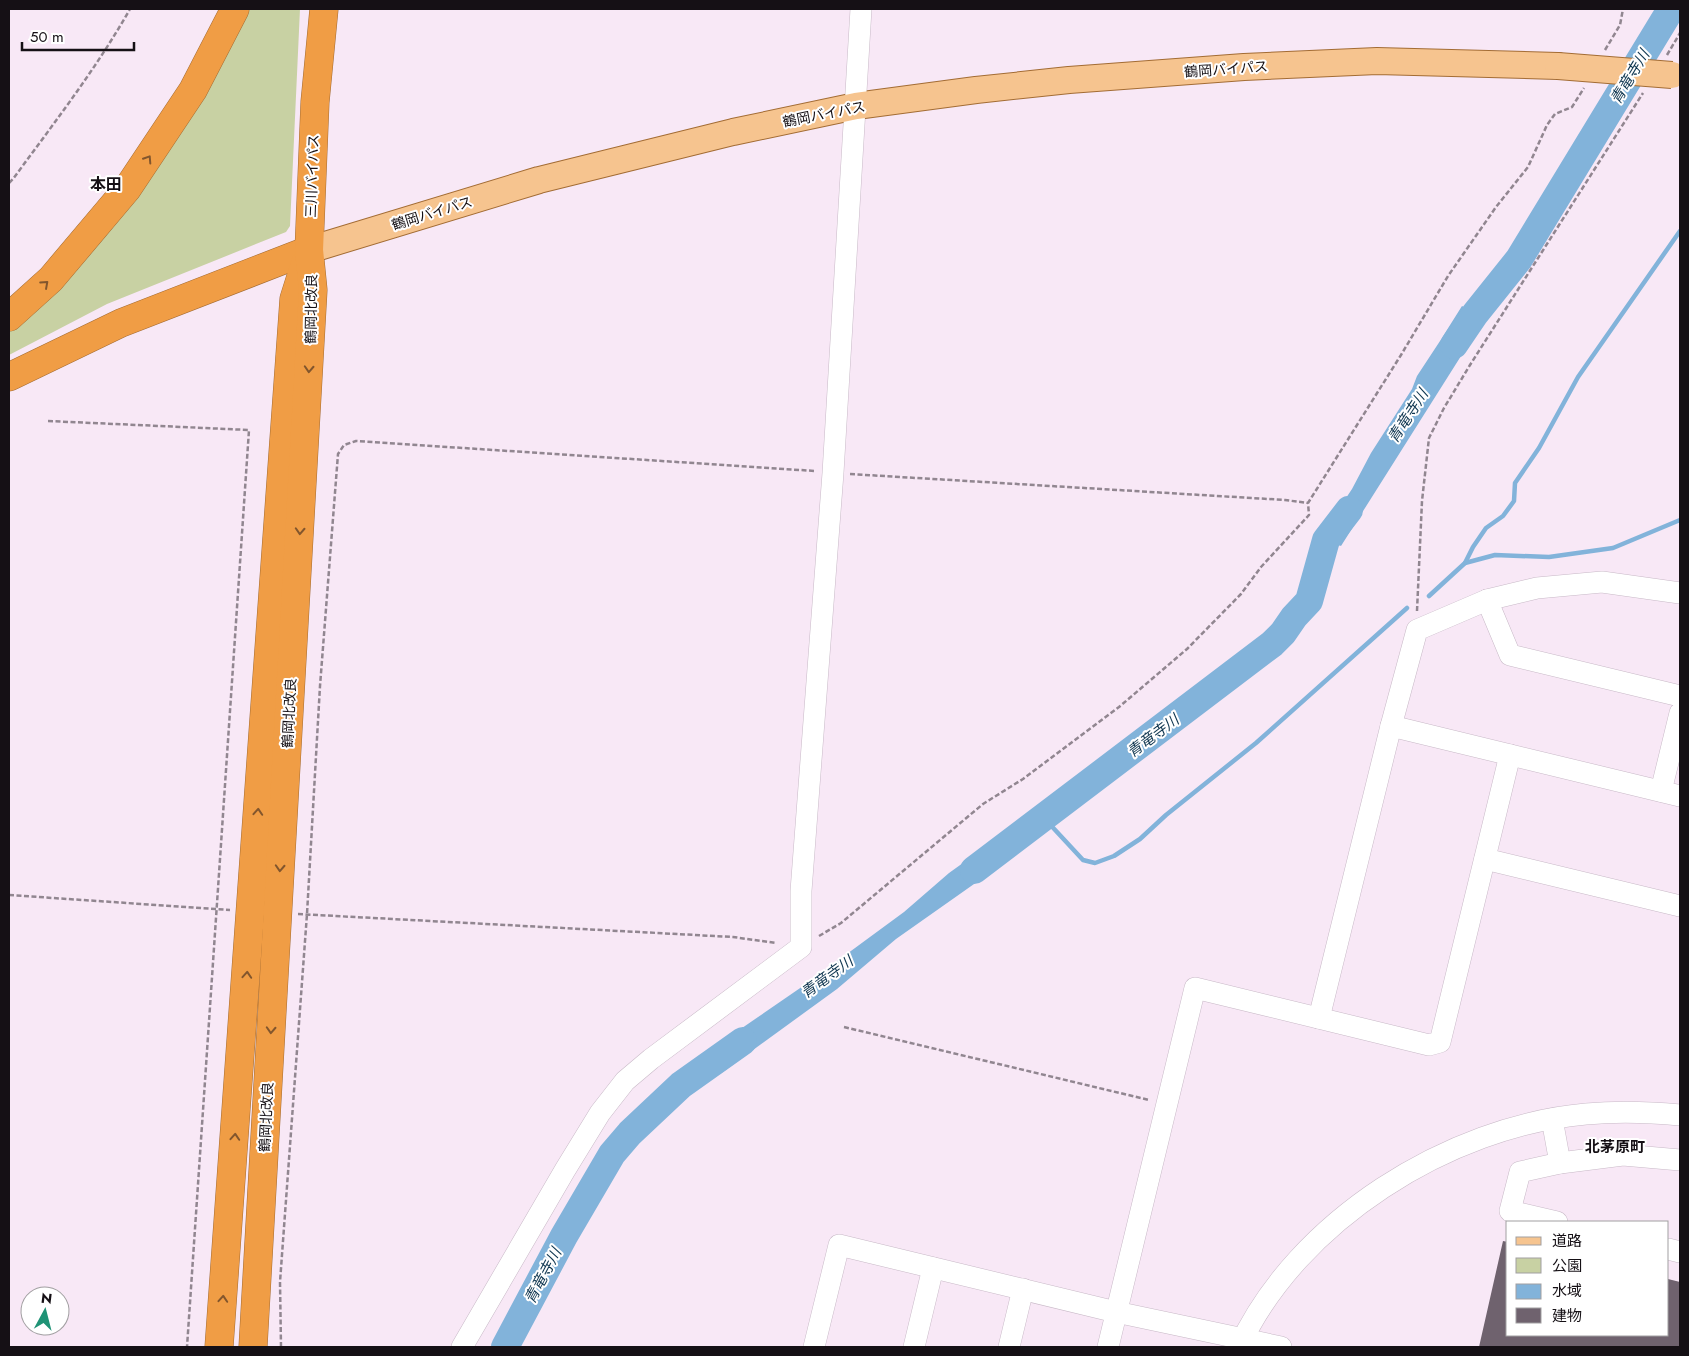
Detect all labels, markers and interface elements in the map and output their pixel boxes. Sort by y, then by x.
scale bar [22,20,135,52]
text: 50 m [30,26,64,48]
water label: 青竜寺川 [1605,44,1656,108]
street label: 鶴岡バイパス [1184,56,1268,82]
street label: 鶴岡バイパス [781,96,867,132]
street label: 三川バイパス [301,134,323,218]
one-way arrow [141,155,151,164]
district label: 本田 [90,173,122,196]
street label: 鶴岡バイパス [389,191,475,235]
street label: 鶴岡北改良 [300,274,322,344]
one-way arrow [39,281,48,290]
one-way arrow [303,365,314,373]
water label: 青竜寺川 [1382,383,1435,447]
one-way arrow [294,527,305,535]
street label: 鶴岡北改良 [277,678,301,748]
water label: 青竜寺川 [1122,708,1185,763]
one-way arrow [253,808,264,816]
one-way arrow [275,864,286,872]
water label: 青竜寺川 [796,949,859,1004]
one-way arrow [241,970,252,978]
one-way arrow [265,1027,276,1035]
street label: 鶴岡北改良 [254,1082,278,1152]
one-way arrow [229,1132,240,1140]
district label: 北茅原町 [1585,1136,1645,1158]
legend [1506,1221,1669,1336]
text: 道路 [1552,1230,1582,1252]
water label: 青竜寺川 [519,1243,568,1308]
text: 公園 [1552,1255,1582,1277]
text: 水域 [1552,1280,1582,1302]
north arrow [20,1286,70,1336]
text: N [40,1287,53,1309]
one-way arrow [217,1294,228,1302]
text: 建物 [1552,1305,1582,1327]

